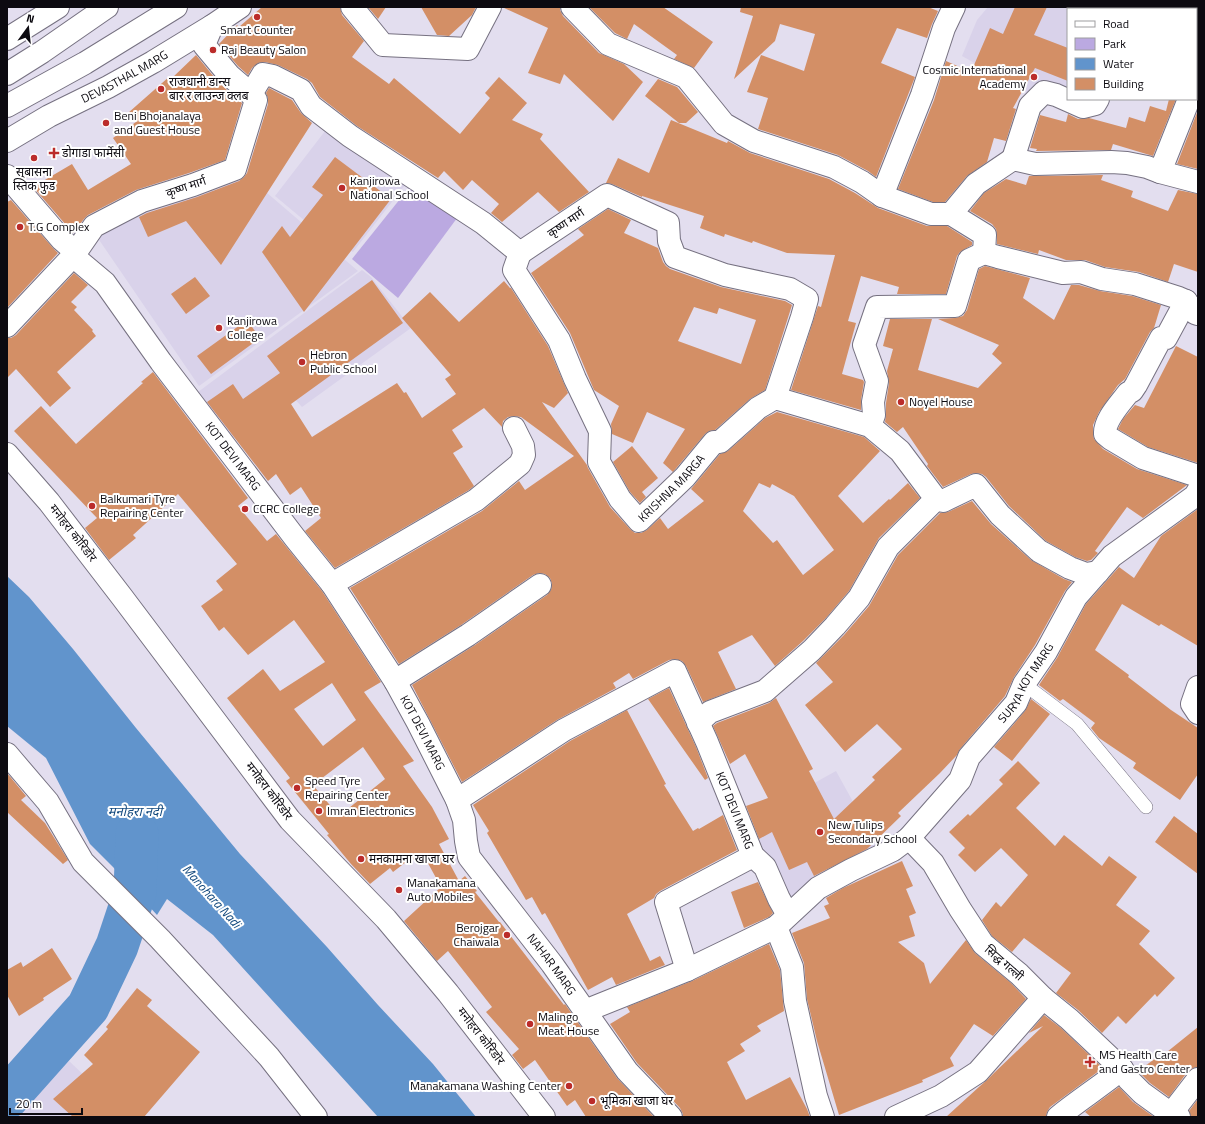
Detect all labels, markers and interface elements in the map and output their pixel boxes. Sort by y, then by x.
north arrow [8,8,48,48]
legend [1067,8,1197,100]
text: N [25,10,36,27]
marker: Smart Counter [252,12,262,22]
text: Road [1103,14,1129,33]
place label: Smart Counter [220,20,294,39]
text: Park [1103,34,1126,53]
place label: Raj Beauty Salon [221,40,306,59]
street label: DEVASTHAL MARG [78,45,172,108]
marker: Raj Beauty Salon [208,45,218,55]
text: Water [1103,54,1134,73]
place label: Cosmic International Academy [922,60,1026,93]
place label: राजधानी डान्स बार र लाउन्ज क्लब [169,72,250,105]
marker: Cosmic International Academy [1029,72,1039,82]
text: Building [1103,74,1144,93]
marker: राजधानी डान्स बार र लाउन्ज क्लब [156,84,166,94]
place label: Beni Bhojanalaya and Guest House [114,106,201,139]
marker: Beni Bhojanalaya and Guest House [101,118,111,128]
place label: डोगाडा फार्मेसी [61,143,125,162]
marker: डोगाडा फार्मेसी [49,148,59,158]
marker: सुबासना स्तिक फुड [29,153,39,163]
place label: सुबासना स्तिक फुड [13,162,56,195]
street label: कृष्ण मार्ग [163,170,209,202]
place label: Kanjirowa National School [350,171,429,204]
marker: Kanjirowa National School [337,183,347,193]
street label: कृष्ण मार्ग [543,203,589,242]
place label: T.G Complex [28,217,90,236]
marker: T.G Complex [15,222,25,232]
place label: Kanjirowa College [227,311,277,344]
marker: Kanjirowa College [214,323,224,333]
place label: Hebron Public School [310,345,377,378]
marker: Hebron Public School [297,357,307,367]
place label: Noyel House [909,392,973,411]
marker: Noyel House [896,397,906,407]
street label: KOT DEVI MARG [201,417,266,494]
street label: KRISHNA MARGA [633,450,709,526]
place label: Balkumari Tyre Repairing Center [100,489,184,522]
place label: CCRC College [253,499,319,518]
street label: मनोहरा कोरिडोर [45,500,103,566]
marker: Balkumari Tyre Repairing Center [87,501,97,511]
marker: CCRC College [240,504,250,514]
street label: SURYA KOT MARG [993,639,1058,727]
street label: KOT DEVI MARG [395,691,450,773]
street label: मनोहरा कोरिडोर [241,758,298,825]
street label: KOT DEVI MARG [711,769,759,852]
place label: Speed Tyre Repairing Center [305,771,389,804]
marker: Speed Tyre Repairing Center [292,783,302,793]
water label: मनोहरा नदी [108,801,165,821]
place label: Imran Electronics [327,801,415,820]
marker: Imran Electronics [314,806,324,816]
place label: New Tulips Secondary School [828,815,917,848]
marker: New Tulips Secondary School [815,827,825,837]
place label: मनकामना खाजा घर [369,849,455,868]
marker: मनकामना खाजा घर [356,854,366,864]
water label: Manohara Nadi [178,860,247,933]
place label: Manakamana Auto Mobiles [407,873,476,906]
marker: Manakamana Auto Mobiles [394,885,404,895]
place label: Berojgar Chaiwala [454,918,499,951]
street label: NAHAR MARG [523,929,581,999]
marker: Berojgar Chaiwala [502,930,512,940]
street label: सिद्ध गल्ली [980,940,1029,986]
street label: मनोहरा कोरिडोर [453,1003,511,1069]
place label: Malingo Meat House [538,1007,599,1040]
marker: Malingo Meat House [525,1019,535,1029]
place label: MS Health Care and Gastro Center [1099,1045,1190,1078]
marker: MS Health Care and Gastro Center [1084,1056,1096,1068]
place label: Manakamana Washing Center [410,1076,561,1095]
marker: Manakamana Washing Center [564,1081,574,1091]
scale bar [10,1090,82,1116]
place label: भूमिका खाजा घर [600,1091,674,1110]
text: 20 m [16,1094,42,1113]
marker: भूमिका खाजा घर [587,1096,597,1106]

